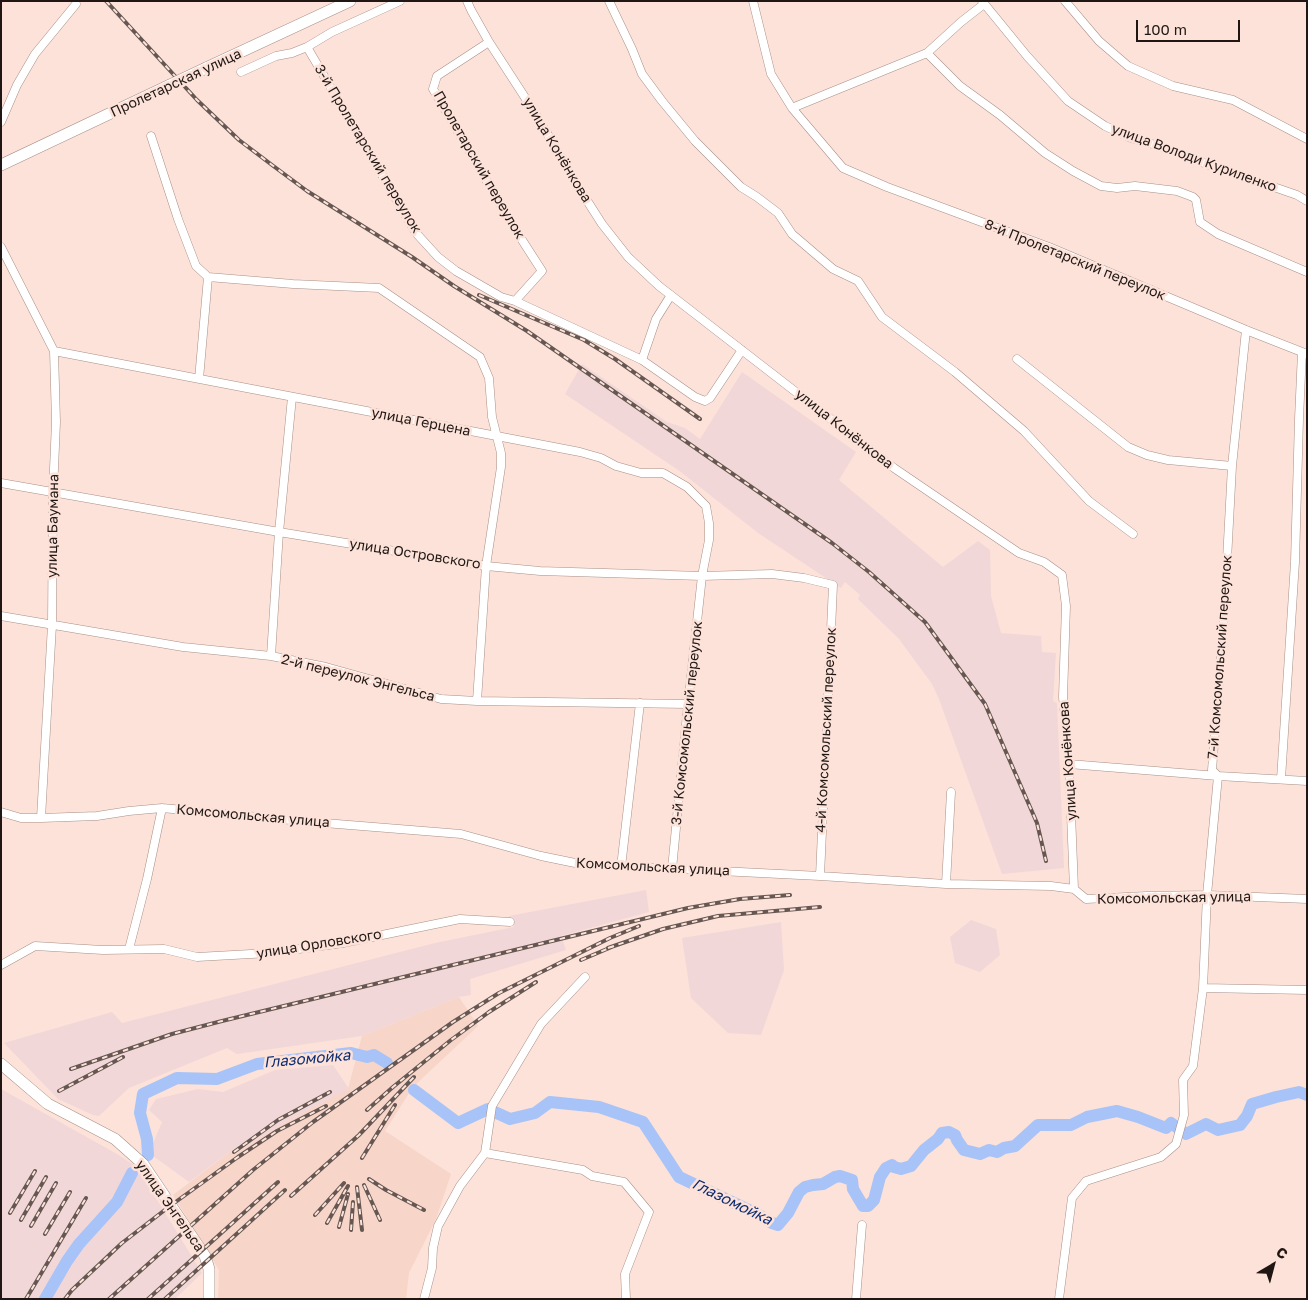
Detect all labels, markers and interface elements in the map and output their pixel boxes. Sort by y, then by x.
scale bar [1138,10,1242,42]
text: 100 m [1144,20,1187,38]
street label: Пролетарская улица [108,45,244,121]
street label: 3-й Пролетарский переулок [311,62,425,236]
street label: Пролетарский переулок [430,88,528,242]
street label: улица Конёнкова [519,94,595,206]
street label: улица Володи Куриленко [1109,120,1279,196]
street label: 8-й Пролетарский переулок [982,216,1168,304]
street label: улица Конёнкова [792,386,896,472]
street label: улица Герцена [370,404,472,440]
street label: улица Баумана [44,474,62,578]
street label: улица Островского [348,535,482,573]
street label: 7-й Комсомольский переулок [1204,555,1236,759]
street label: 3-й Комсомольский переулок [668,620,706,826]
street label: 4-й Комсомольский переулок [812,627,840,833]
street label: 2-й переулок Энгельса [279,651,437,705]
street label: улица Конёнкова [1055,701,1081,821]
street label: Комсомольская улица [176,801,330,831]
street label: Комсомольская улица [576,855,730,879]
street label: Комсомольская улица [1097,888,1251,908]
street label: улица Орловского [255,926,383,962]
water label: Глазомойка [263,1046,351,1072]
street label: улица Энгельса [132,1157,208,1255]
water label: Глазомойка [689,1175,775,1229]
north arrow [1248,1240,1298,1290]
text: С [1273,1243,1291,1262]

